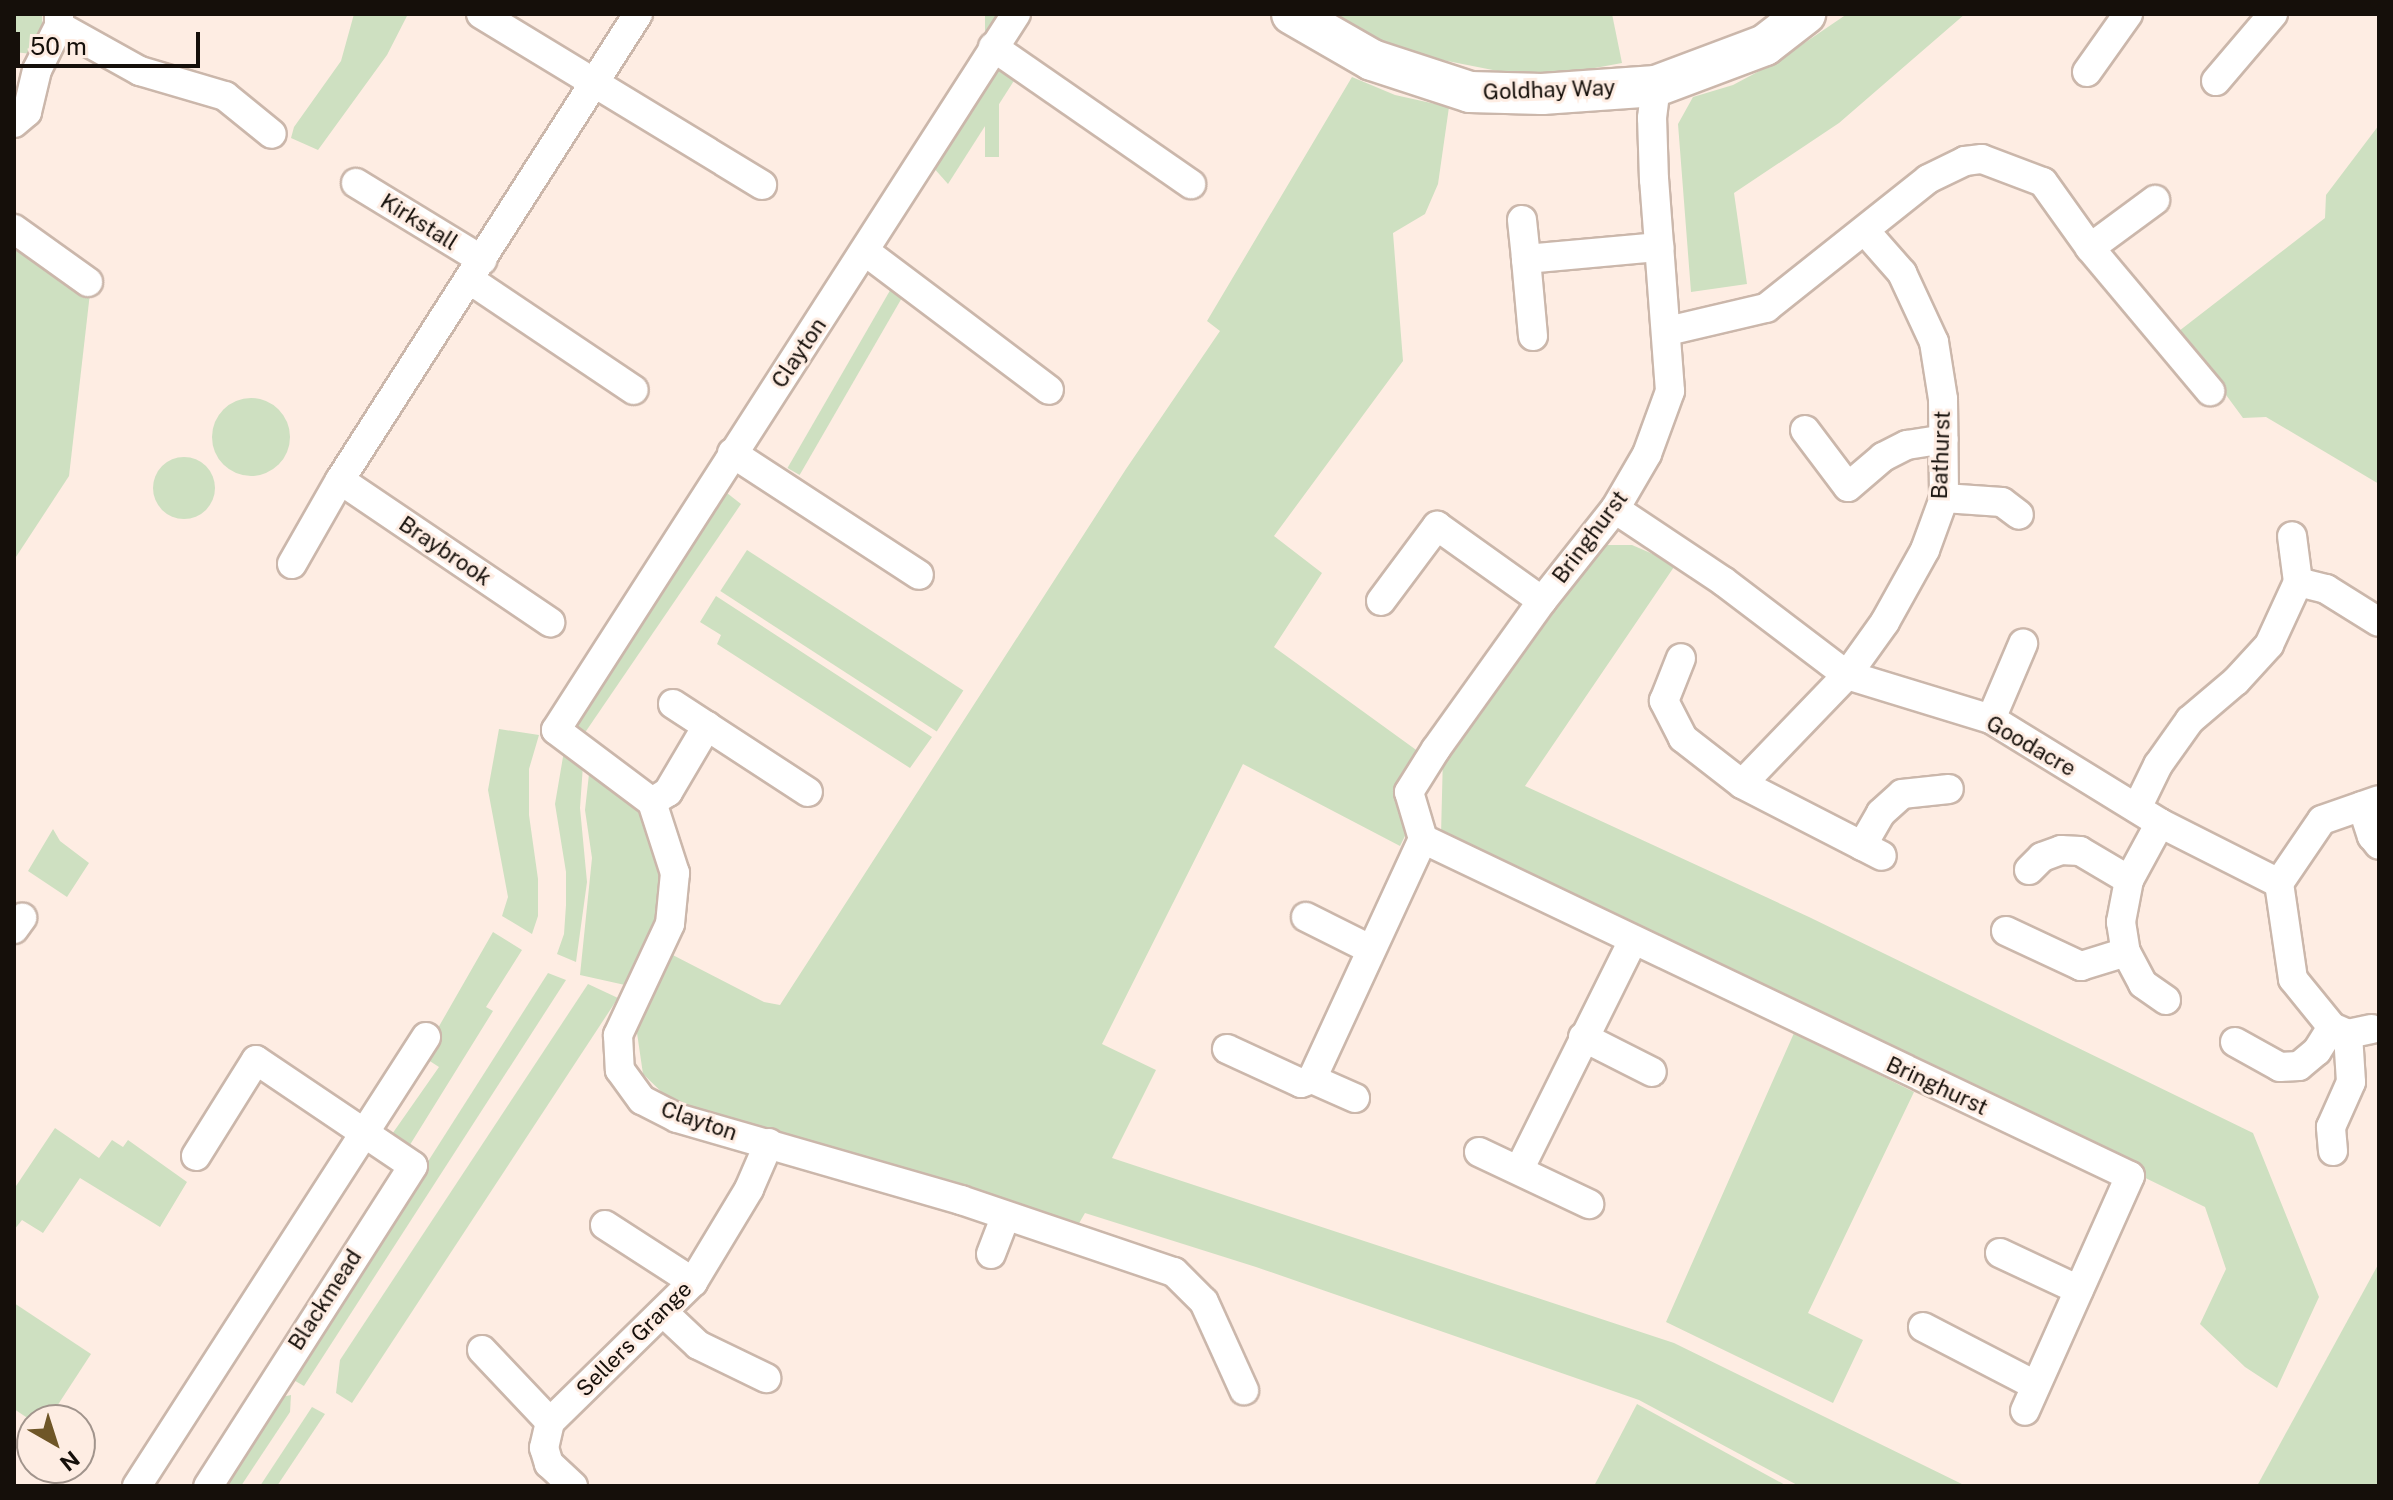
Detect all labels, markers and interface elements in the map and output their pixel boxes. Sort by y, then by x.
scale bar [20,16,204,66]
text: 50 m [30,32,87,60]
street label: Goldhay Way [1482,74,1616,106]
street label: Kirkstall [376,188,462,256]
street label: Clayton [766,313,832,393]
street label: Bathurst [1926,410,1956,500]
street label: Bringhurst [1547,486,1633,588]
street label: Braybrook [394,511,496,591]
street label: Goodacre [1982,710,2080,782]
street label: Bringhurst [1882,1051,1992,1121]
street label: Clayton [657,1096,741,1146]
street label: Blackmead [283,1245,367,1355]
street label: Sellers Grange [571,1276,697,1402]
north arrow [16,1404,96,1484]
text: N [55,1446,85,1477]

